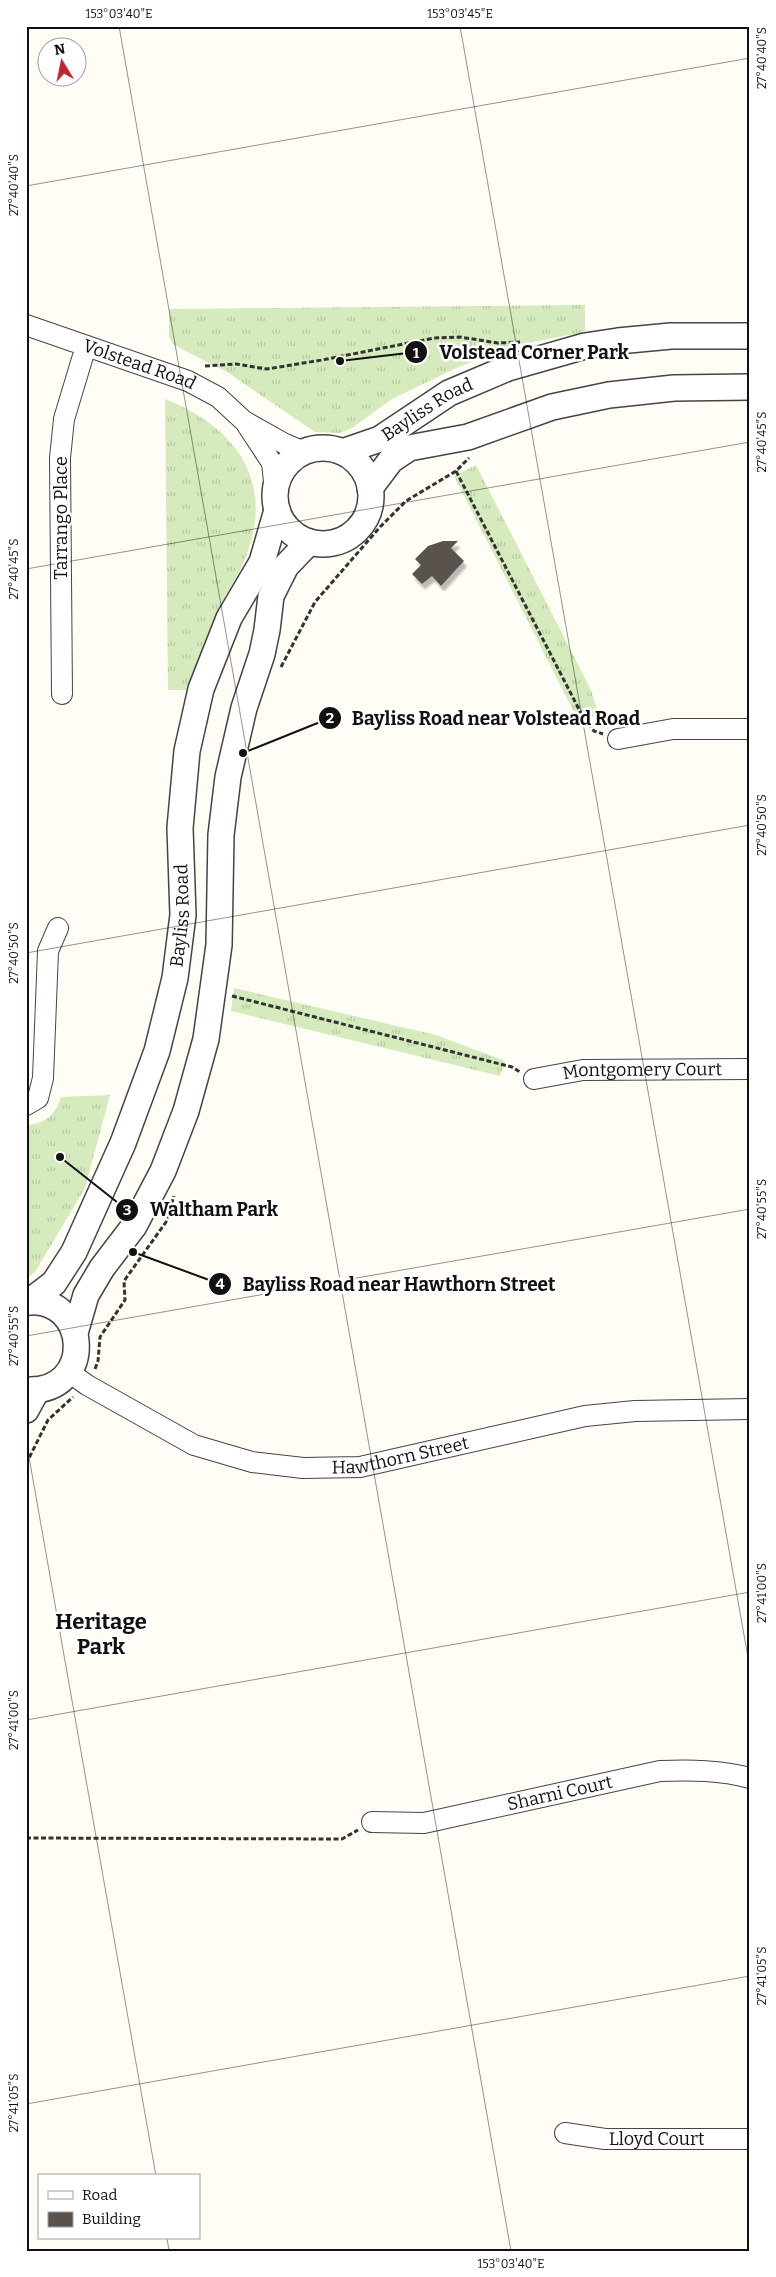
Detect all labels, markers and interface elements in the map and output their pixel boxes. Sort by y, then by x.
text: 153°03'40"E [85,7,153,21]
text: 153°03'45"E [427,7,493,21]
text: 27°40'40"S [755,27,769,89]
north arrow [38,38,88,88]
text: N [53,40,67,59]
text: 27°40'40"S [7,154,21,216]
street label: Volstead Road [80,335,200,394]
callout: Volstead Corner Park [404,335,639,369]
text: Volstead Corner Park [439,341,630,364]
text: 1 [413,344,420,362]
street label: Bayliss Road [377,373,476,446]
text: 27°40'45"S [755,412,769,472]
street label: Tarrango Place [50,456,72,580]
text: 27°40'45"S [7,539,21,599]
callout: Bayliss Road near Volstead Road [317,701,651,735]
text: Bayliss Road near Volstead Road [352,707,641,730]
text: 2 [326,709,334,727]
text: 27°40'50"S [755,794,769,856]
street label: Bayliss Road [165,863,194,968]
text: 27°40'50"S [7,922,21,984]
street label: Montgomery Court [561,1058,722,1085]
text: 27°40'55"S [755,1179,769,1239]
callout: Waltham Park [115,1193,288,1227]
text: Waltham Park [150,1198,279,1221]
text: 3 [123,1201,131,1219]
callout: Bayliss Road near Hawthorn Street [208,1267,566,1301]
text: Bayliss Road near Hawthorn Street [242,1273,556,1296]
text: 4 [215,1275,225,1293]
text: 27°40'55"S [7,1306,21,1366]
street label: Hawthorn Street [331,1432,471,1479]
text: 27°41'00"S [755,1563,769,1623]
district label: Heritage Park [55,1608,147,1660]
text: 27°41'00"S [7,1690,21,1750]
street label: Sharni Court [505,1771,615,1815]
text: 27°41'05"S [755,1947,769,2005]
text: 27°41'05"S [7,2074,21,2132]
street label: Lloyd Court [609,2128,705,2150]
legend [38,2174,200,2240]
text: Road [82,2186,117,2204]
text: Building [82,2210,141,2228]
text: 153°03'40"E [477,2257,545,2271]

